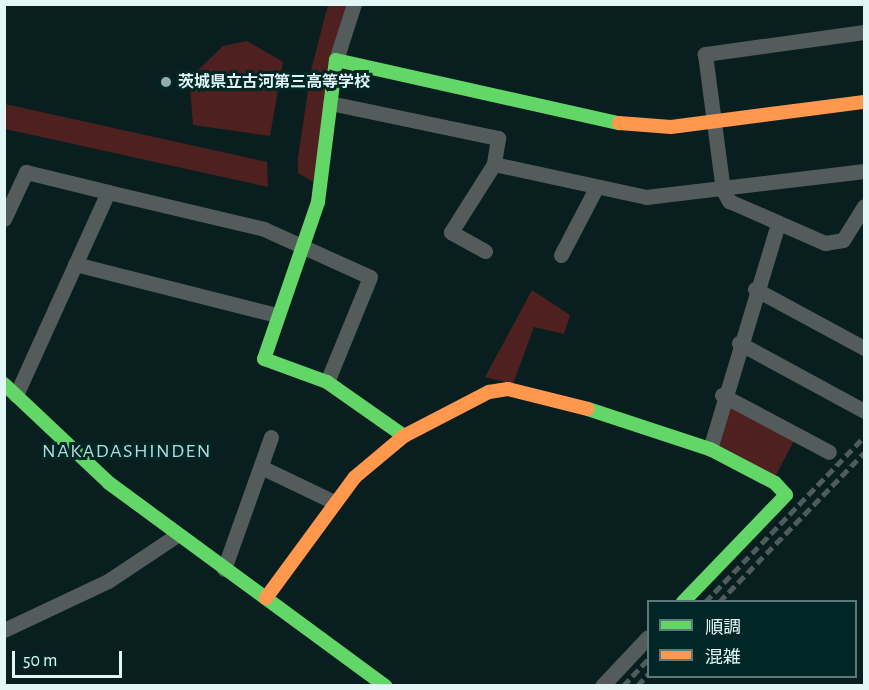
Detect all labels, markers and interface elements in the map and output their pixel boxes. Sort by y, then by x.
place label: 茨城県立古河第三高等学校 [178,72,370,92]
marker: 茨城県立古河第三高等学校 [159,75,173,89]
district label: NAKADASHINDEN [42,439,212,463]
legend [647,600,857,678]
text: 順調 [705,619,741,637]
scale bar [15,639,124,677]
text: 混雑 [705,649,741,667]
text: 50 m [23,652,57,670]

